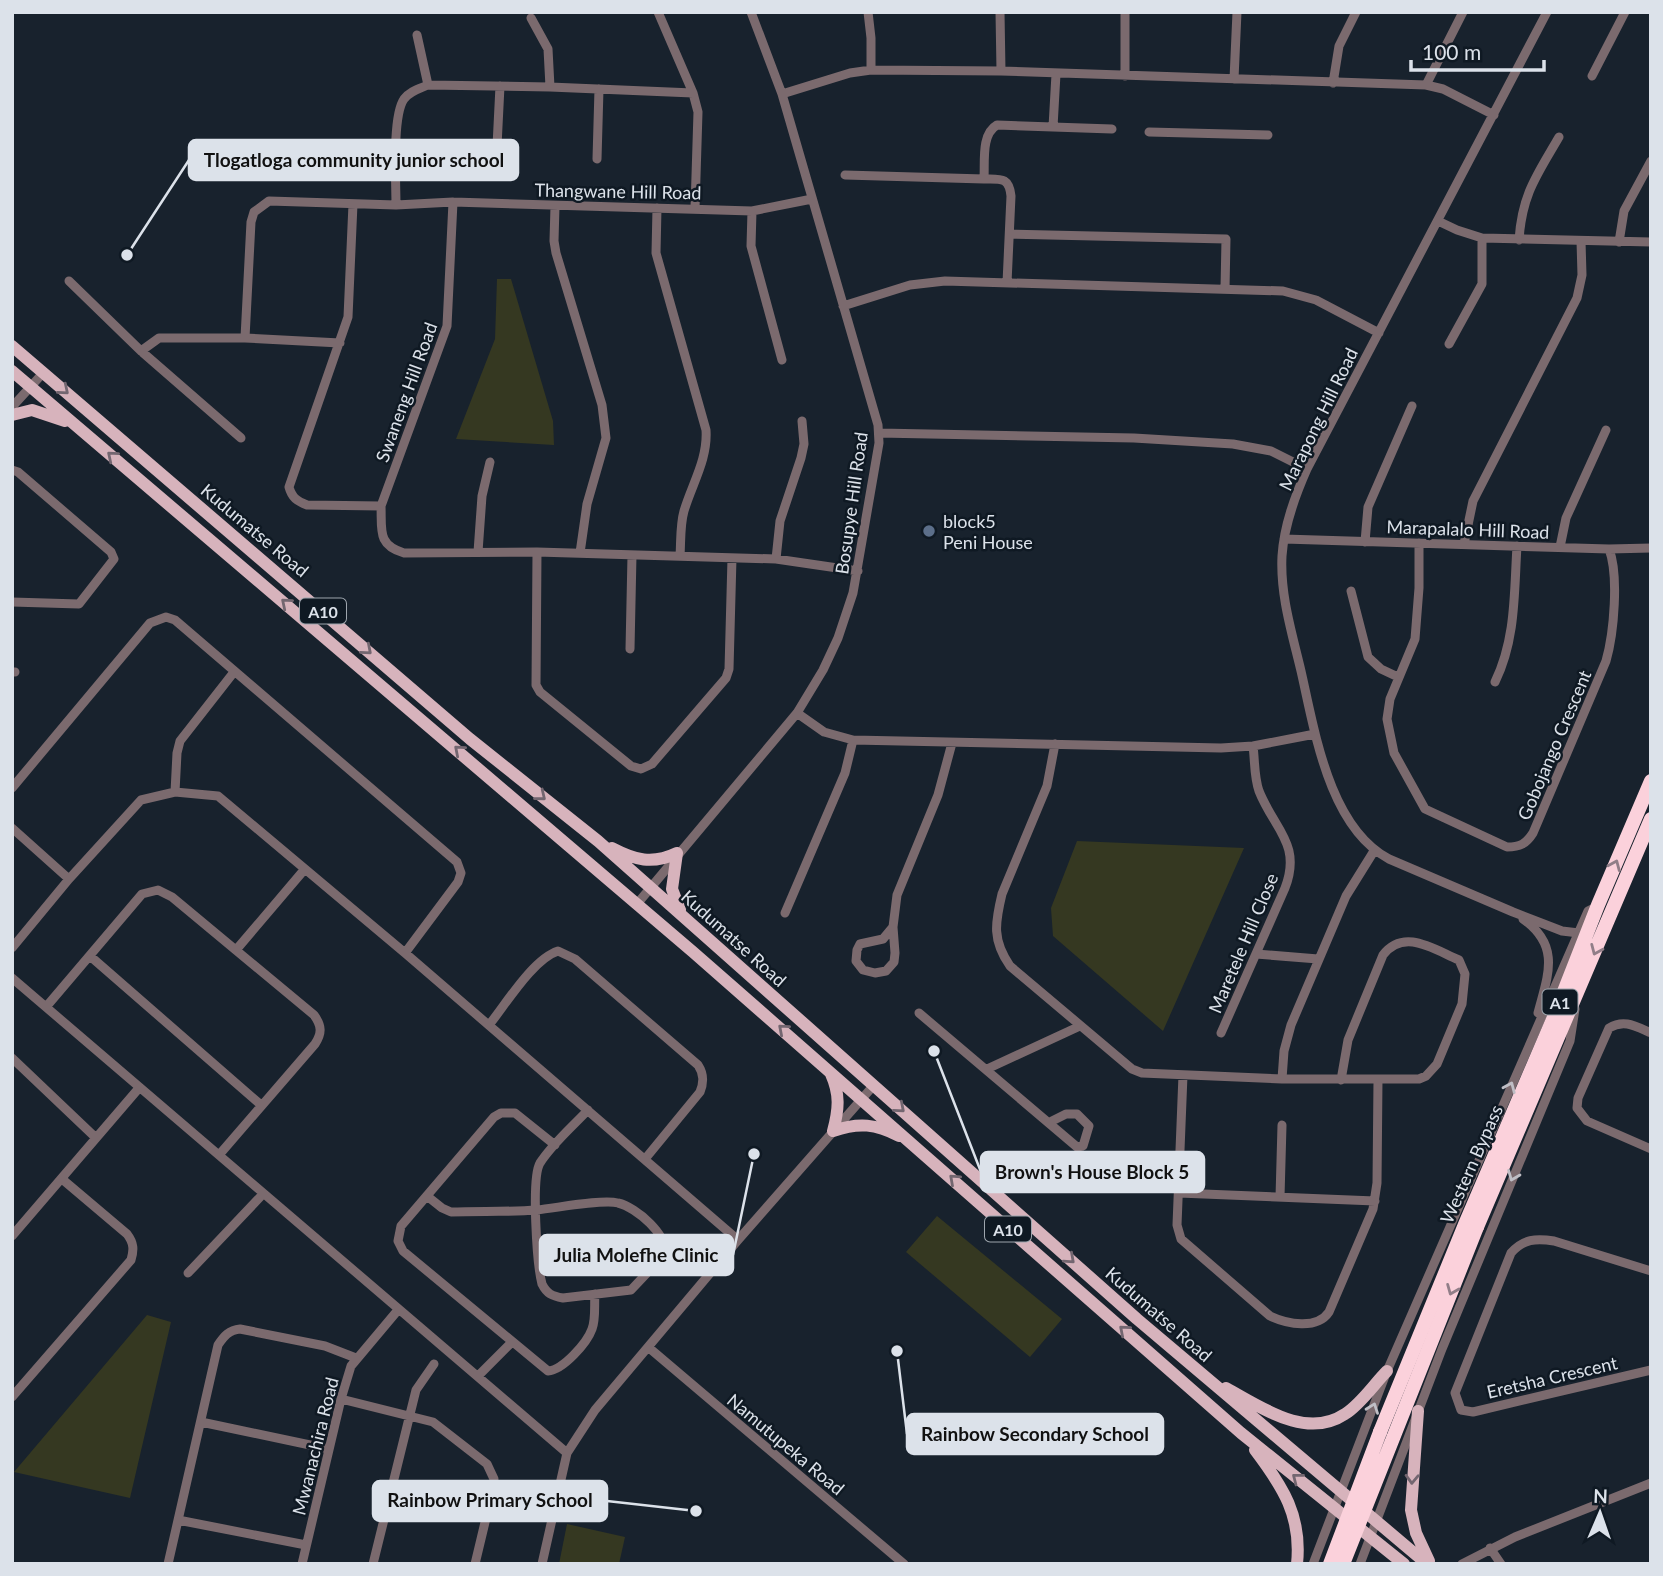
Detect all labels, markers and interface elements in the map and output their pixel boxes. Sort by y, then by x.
scale bar [1411,28,1544,72]
text: 100 m [1422,39,1481,64]
callout: Tlogatloga community junior school [189,140,518,180]
text: Tlogatloga community junior school [204,148,504,171]
street label: Thangwane Hill Road [534,179,702,203]
street label: Swaneng Hill Road [371,319,441,465]
street label: Marapong Hill Road [1274,344,1362,494]
one-way arrow [56,382,69,394]
street label: Bosupye Hill Road [830,430,872,576]
one-way arrow [108,452,121,464]
street label: Kudumatse Road [197,479,313,581]
place label: block5 Peni House [943,510,1033,553]
street label: Marapalalo Hill Road [1386,515,1550,543]
marker: block5 Peni House [921,523,937,539]
road number: A10 [300,598,346,624]
one-way arrow [281,599,294,611]
one-way arrow [359,641,372,654]
street label: Gobojango Crescent [1512,666,1596,823]
one-way arrow [454,746,467,758]
one-way arrow [533,788,546,800]
one-way arrow [1607,860,1621,872]
street label: Maretele Hill Close [1204,870,1282,1016]
street label: Kudumatse Road [677,885,791,991]
one-way arrow [1590,943,1604,956]
road number: A1 [1542,990,1578,1014]
one-way arrow [778,1025,791,1037]
one-way arrow [1502,1081,1516,1094]
one-way arrow [892,1100,905,1112]
street label: Western Bypass [1435,1101,1507,1227]
callout: Brown's House Block 5 [981,1152,1204,1192]
text: Brown's House Block 5 [995,1160,1189,1183]
one-way arrow [1508,1170,1522,1182]
one-way arrow [949,1175,962,1188]
road number: A10 [985,1217,1031,1242]
callout: Julia Molefhe Clinic [540,1235,733,1275]
text: Julia Molefhe Clinic [554,1243,718,1266]
one-way arrow [1062,1250,1075,1263]
street label: Kudumatse Road [1101,1262,1217,1366]
one-way arrow [1447,1283,1461,1295]
one-way arrow [1119,1326,1132,1338]
street label: Eretsha Crescent [1485,1351,1620,1403]
street label: Mwanachira Road [287,1375,343,1517]
street label: Namutupeka Road [723,1389,849,1499]
one-way arrow [1364,1403,1378,1415]
callout: Rainbow Secondary School [907,1414,1163,1454]
text: Rainbow Secondary School [921,1422,1149,1445]
one-way arrow [1292,1474,1305,1487]
one-way arrow [1405,1474,1420,1485]
north arrow [1565,1478,1635,1548]
callout: Rainbow Primary School [373,1481,607,1521]
text: N [1593,1484,1608,1507]
text: Rainbow Primary School [387,1488,593,1511]

